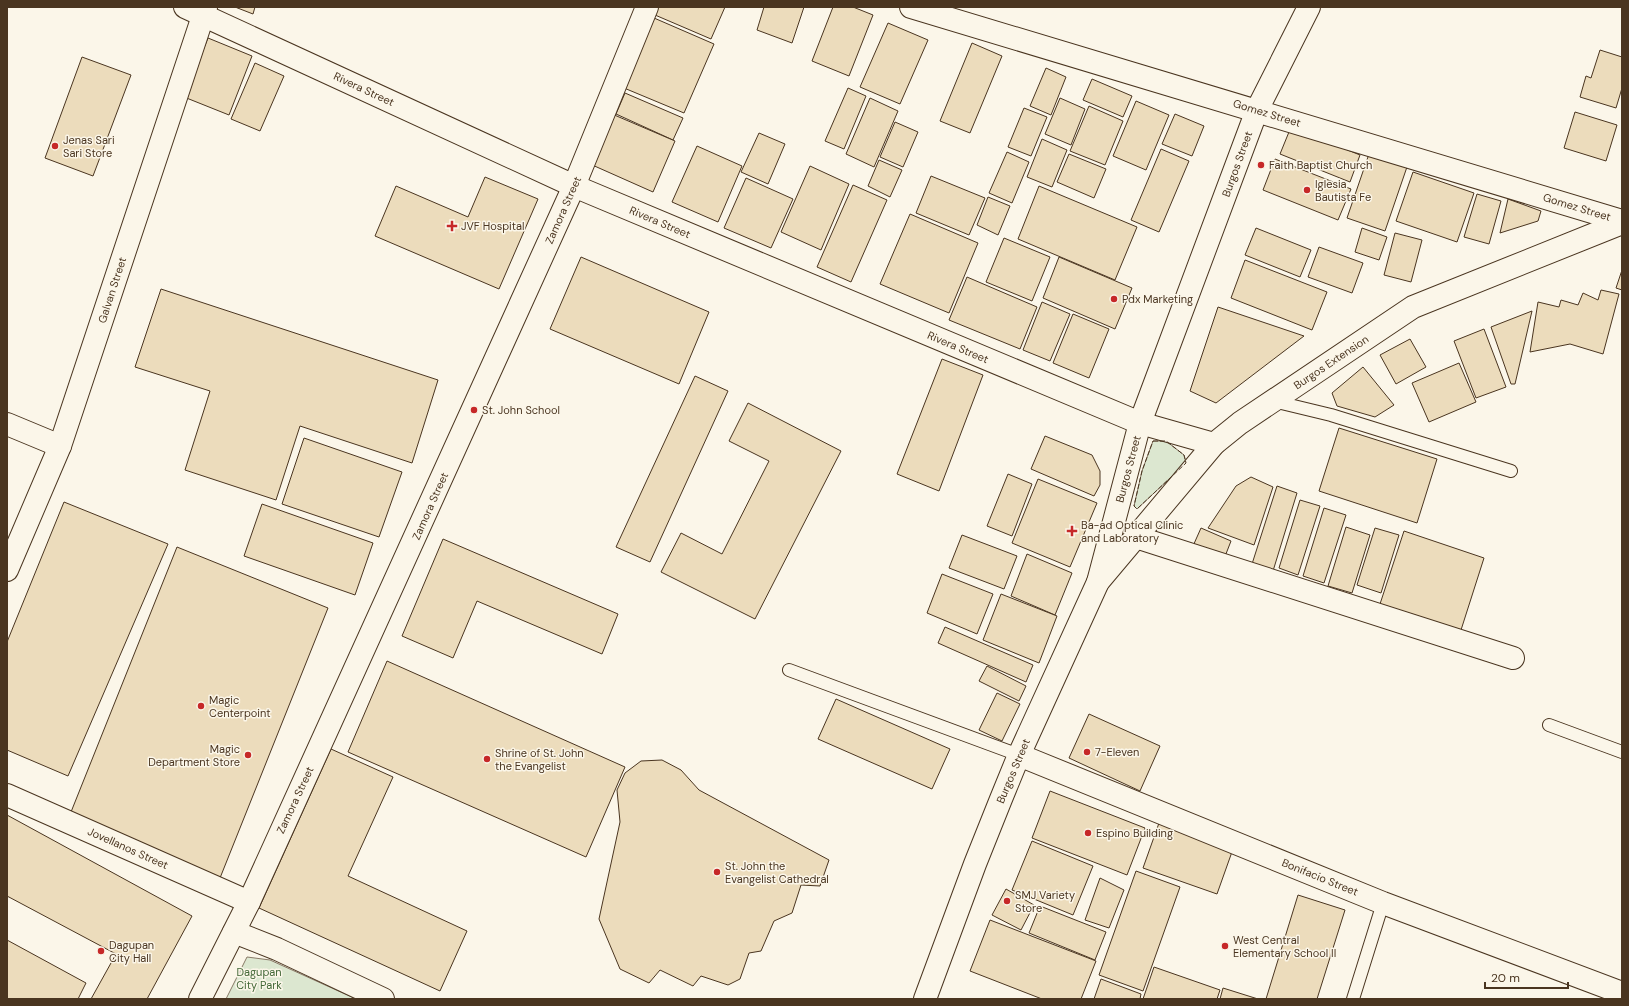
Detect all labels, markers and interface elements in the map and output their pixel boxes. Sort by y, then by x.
street label: Rivera Street [332,69,396,109]
street label: Gomez Street [1231,96,1303,130]
street label: Burgos Street [1219,129,1255,199]
place label: Jenas Sari Sari Store [63,133,115,160]
marker: Jenas Sari Sari Store [50,141,60,151]
place label: Faith Baptist Church [1269,158,1372,172]
marker: Faith Baptist Church [1256,160,1266,170]
street label: Zamora Street [542,174,584,246]
place label: Iglesia Bautista Fe [1315,177,1371,204]
marker: Iglesia Bautista Fe [1302,185,1312,195]
street label: Gomez Street [1541,190,1613,224]
street label: Rivera Street [627,203,693,241]
place label: JVF Hospital [461,219,525,233]
marker: JVF Hospital [446,220,458,232]
street label: Galvan Street [95,255,129,325]
place label: Pdx Marketing [1122,292,1193,306]
marker: Pdx Marketing [1109,294,1119,304]
street label: Rivera Street [925,328,991,366]
street label: Burgos Extension [1291,332,1371,392]
place label: St. John School [482,403,560,417]
marker: St. John School [469,405,479,415]
street label: Burgos Street [1112,434,1144,504]
street label: Zamora Street [409,470,451,542]
place label: Ba-ad Optical Clinic and Laboratory [1081,518,1183,545]
marker: Ba-ad Optical Clinic and Laboratory [1066,525,1078,537]
place label: Magic Centerpoint [209,693,271,720]
marker: Magic Centerpoint [196,701,206,711]
street label: Burgos Street [993,737,1033,805]
place label: Magic Department Store [148,742,240,769]
place label: 7-Eleven [1095,745,1139,759]
place label: Shrine of St. John the Evangelist [495,746,584,773]
marker: 7-Eleven [1082,747,1092,757]
marker: Magic Department Store [243,750,253,760]
marker: Shrine of St. John the Evangelist [482,754,492,764]
street label: Zamora Street [273,764,317,836]
street label: Jovellanos Street [85,824,171,872]
place label: Espino Building [1096,826,1173,840]
marker: Espino Building [1083,828,1093,838]
street label: Bonifacio Street [1280,855,1360,899]
place label: St. John the Evangelist Cathedral [725,859,829,886]
marker: St. John the Evangelist Cathedral [712,867,722,877]
place label: SMJ Variety Store [1015,888,1075,915]
marker: SMJ Variety Store [1002,896,1012,906]
place label: West Central Elementary School II [1233,933,1336,960]
place label: Dagupan City Hall [109,938,154,965]
marker: West Central Elementary School II [1220,941,1230,951]
marker: Dagupan City Hall [96,946,106,956]
scale bar [1485,964,1568,990]
park label: Dagupan City Park [236,965,282,992]
text: 20 m [1491,970,1520,986]

